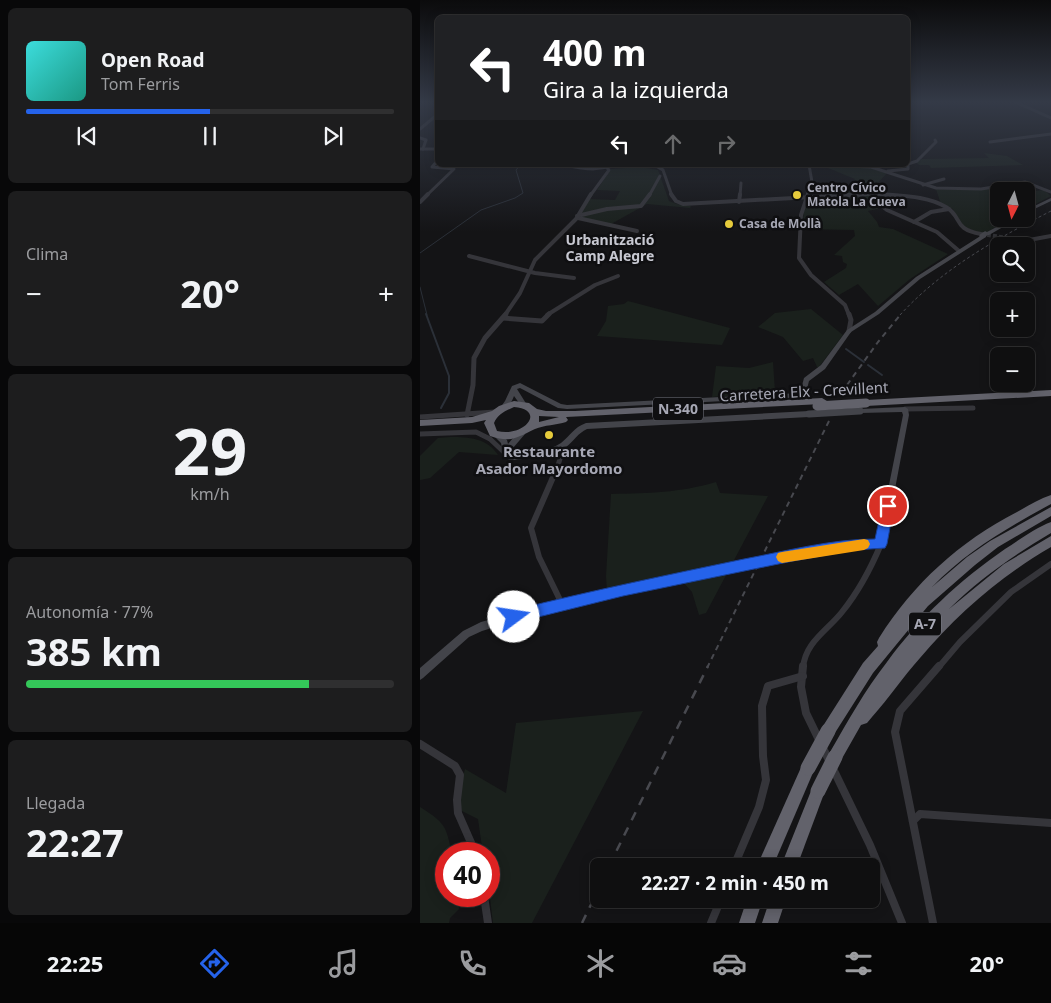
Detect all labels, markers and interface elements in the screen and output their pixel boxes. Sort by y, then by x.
text: 400 m [543,29,646,76]
icon: left [460,35,525,100]
text: Open Road [101,47,204,73]
text: Tom Ferris [101,73,180,95]
text: Gira a la izquierda [543,74,729,104]
icon: previous [73,122,101,150]
icon: pause [196,122,224,150]
icon: next [319,122,347,150]
icon: left [606,130,634,158]
icon: ahead [659,130,687,158]
icon: right [712,130,740,158]
place label: Centro Cívico Matola La Cueva [807,179,906,210]
north arrow [990,182,1035,228]
map controls [990,182,1035,392]
marker: Centro Cívico Matola La Cueva [791,189,803,201]
place label: Casa de Mollà [739,215,821,232]
marker: Casa de Mollà [723,218,735,230]
district label: Urbanització Camp Alegre [566,230,655,265]
button: search [990,237,1035,282]
text: Clima [26,243,68,265]
text: 20° [180,267,240,319]
text: − [26,274,42,312]
text: + [378,274,394,312]
button: + [990,292,1035,337]
button: − [990,347,1035,392]
street label: Carretera Elx - Crevillent [719,377,890,405]
road number: N-340 [653,398,703,420]
text: 29 [173,406,247,494]
marker: Restaurante Asador Mayordomo [543,429,555,441]
place label: Restaurante Asador Mayordomo [476,441,622,478]
text: km/h [190,483,230,505]
pin [867,485,909,527]
icon: arrive [874,492,902,520]
position arrow [487,590,539,642]
text: Autonomía · 77% [26,601,153,623]
road number: A-7 [909,612,941,636]
text: 385 km [26,625,162,677]
text: Llegada [26,792,85,814]
text: 22:27 [26,816,124,868]
speed limit sign: 40 [435,842,500,907]
text: 22:27 · 2 min · 450 m [641,870,829,896]
icon: directions [197,946,232,981]
icon: music [326,946,361,981]
icon: phone [455,946,490,981]
icon: climate [583,946,618,981]
icon: car [712,946,747,981]
icon: filters [841,946,876,981]
text: 22:25 [47,948,103,978]
text: 20° [970,948,1004,978]

